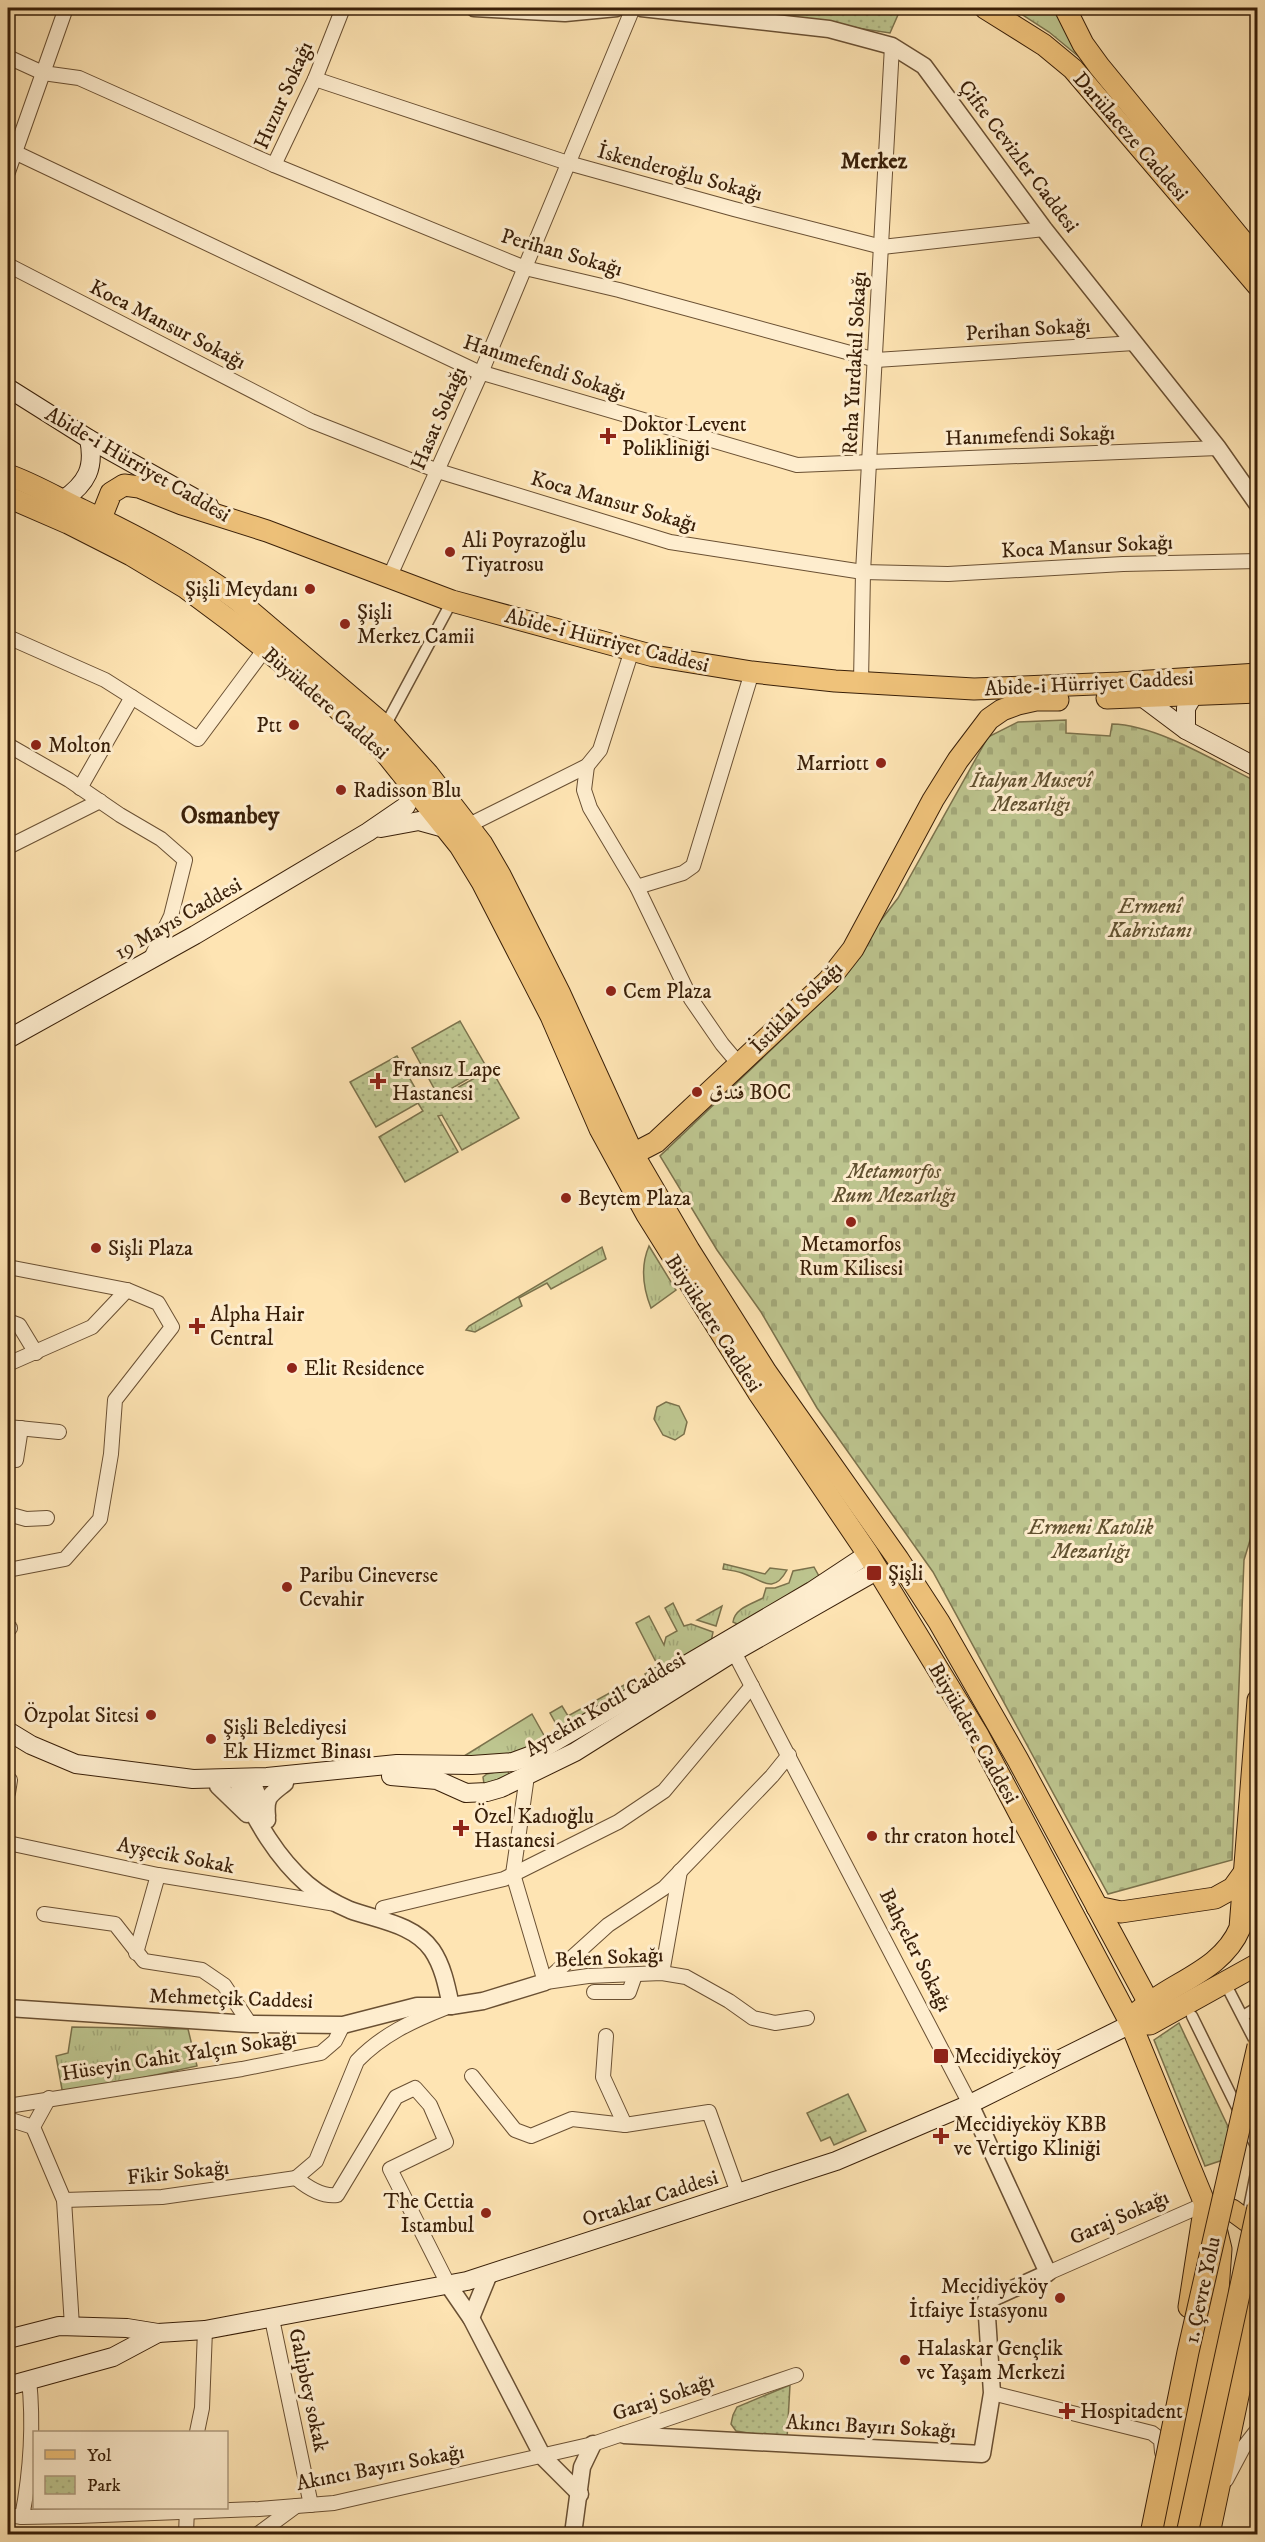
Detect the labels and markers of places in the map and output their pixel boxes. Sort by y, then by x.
place label: Doktor Levent Polikliniği [622,412,747,462]
marker: Doktor Levent Polikliniği [599,427,617,445]
place label: Ali Poyrazoğlu Tiyatrosu [462,528,586,578]
marker: Ali Poyrazoğlu Tiyatrosu [443,545,457,559]
place label: Şişli Meydanı [185,577,298,603]
marker: Şişli Meydanı [303,582,317,596]
place label: Şişli Merkez Camii [357,600,474,650]
marker: Şişli Merkez Camii [338,617,352,631]
place label: Ptt [256,713,282,739]
marker: Ptt [287,718,301,732]
place label: Molton [48,733,111,759]
marker: Molton [29,738,43,752]
place label: Marriott [796,751,869,777]
marker: Marriott [874,756,888,770]
place label: Radisson Blu [353,778,461,804]
marker: Radisson Blu [334,783,348,797]
place label: Cem Plaza [623,979,711,1005]
marker: Cem Plaza [604,984,618,998]
place label: Fransız Lape Hastanesi [392,1057,501,1107]
marker: Fransız Lape Hastanesi [369,1072,387,1090]
place label: فندق BOC [709,1080,791,1106]
marker: فندق BOC [690,1085,704,1099]
place label: Beytem Plaza [578,1186,691,1212]
marker: Beytem Plaza [559,1191,573,1205]
marker: Metamorfos Rum Kilisesi [844,1215,858,1229]
place label: Metamorfos Rum Kilisesi [799,1232,903,1282]
place label: Sişli Plaza [108,1236,193,1262]
marker: Sişli Plaza [89,1241,103,1255]
place label: Alpha Hair Central [210,1302,305,1352]
marker: Alpha Hair Central [188,1317,206,1335]
place label: Elit Residence [304,1356,425,1382]
marker: Elit Residence [285,1361,299,1375]
place label: Şişli [888,1561,923,1587]
place label: Paribu Cineverse Cevahir [299,1563,438,1613]
marker: Şişli [865,1564,883,1582]
marker: Paribu Cineverse Cevahir [280,1580,294,1594]
place label: Özpolat Sitesi [24,1702,139,1729]
marker: Özpolat Sitesi [144,1708,158,1722]
place label: Şişli Belediyesi Ek Hizmet Binası [223,1715,372,1765]
marker: Şişli Belediyesi Ek Hizmet Binası [204,1732,218,1746]
place label: Özel Kadıoğlu Hastanesi [474,1803,594,1854]
marker: Özel Kadıoğlu Hastanesi [452,1819,470,1837]
place label: thr craton hotel [884,1824,1016,1850]
marker: thr craton hotel [865,1829,879,1843]
place label: Mecidiyeköy [954,2044,1062,2070]
marker: Mecidiyeköy [932,2047,950,2065]
place label: Mecidiyeköy KBB ve Vertigo Kliniği [953,2112,1107,2162]
marker: Mecidiyeköy KBB ve Vertigo Kliniği [932,2127,950,2145]
place label: The Cettia Istambul [383,2189,475,2239]
marker: The Cettia Istambul [479,2206,493,2220]
place label: Mecidiyeköy İtfaiye İstasyonu [909,2274,1049,2324]
marker: Mecidiyeköy İtfaiye İstasyonu [1053,2291,1067,2305]
place label: Halaskar Gençlik ve Yaşam Merkezi [916,2336,1065,2386]
marker: Halaskar Gençlik ve Yaşam Merkezi [898,2353,912,2367]
place label: Hospitadent [1080,2399,1183,2425]
marker: Hospitadent [1058,2402,1076,2420]

